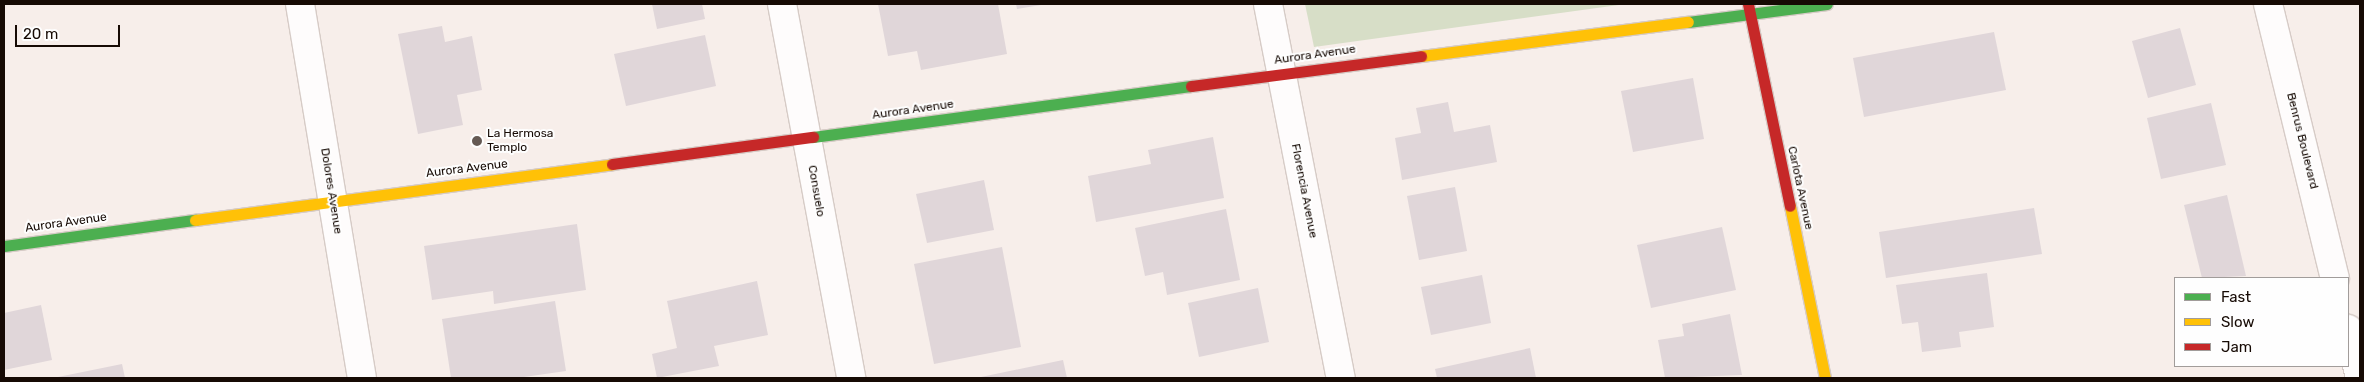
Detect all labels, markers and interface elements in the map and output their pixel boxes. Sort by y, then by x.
scale bar [18,15,122,47]
text: 20 m [23,25,58,43]
street label: Aurora Avenue [1273,42,1357,68]
street label: Benrus Boulevard [2283,91,2321,191]
street label: Aurora Avenue [871,97,955,123]
place label: La Hermosa Templo [487,127,553,155]
marker: La Hermosa Templo [471,135,483,147]
street label: Florencia Avenue [1288,142,1320,240]
street label: Carlota Avenue [1784,145,1816,231]
street label: Dolores Avenue [317,147,345,235]
street label: Aurora Avenue [425,157,509,181]
street label: Consuelo [804,164,828,218]
street label: Aurora Avenue [24,210,108,236]
legend [2174,277,2349,367]
text: Fast [2221,288,2251,306]
text: Slow [2221,313,2254,331]
text: Jam [2221,338,2252,356]

